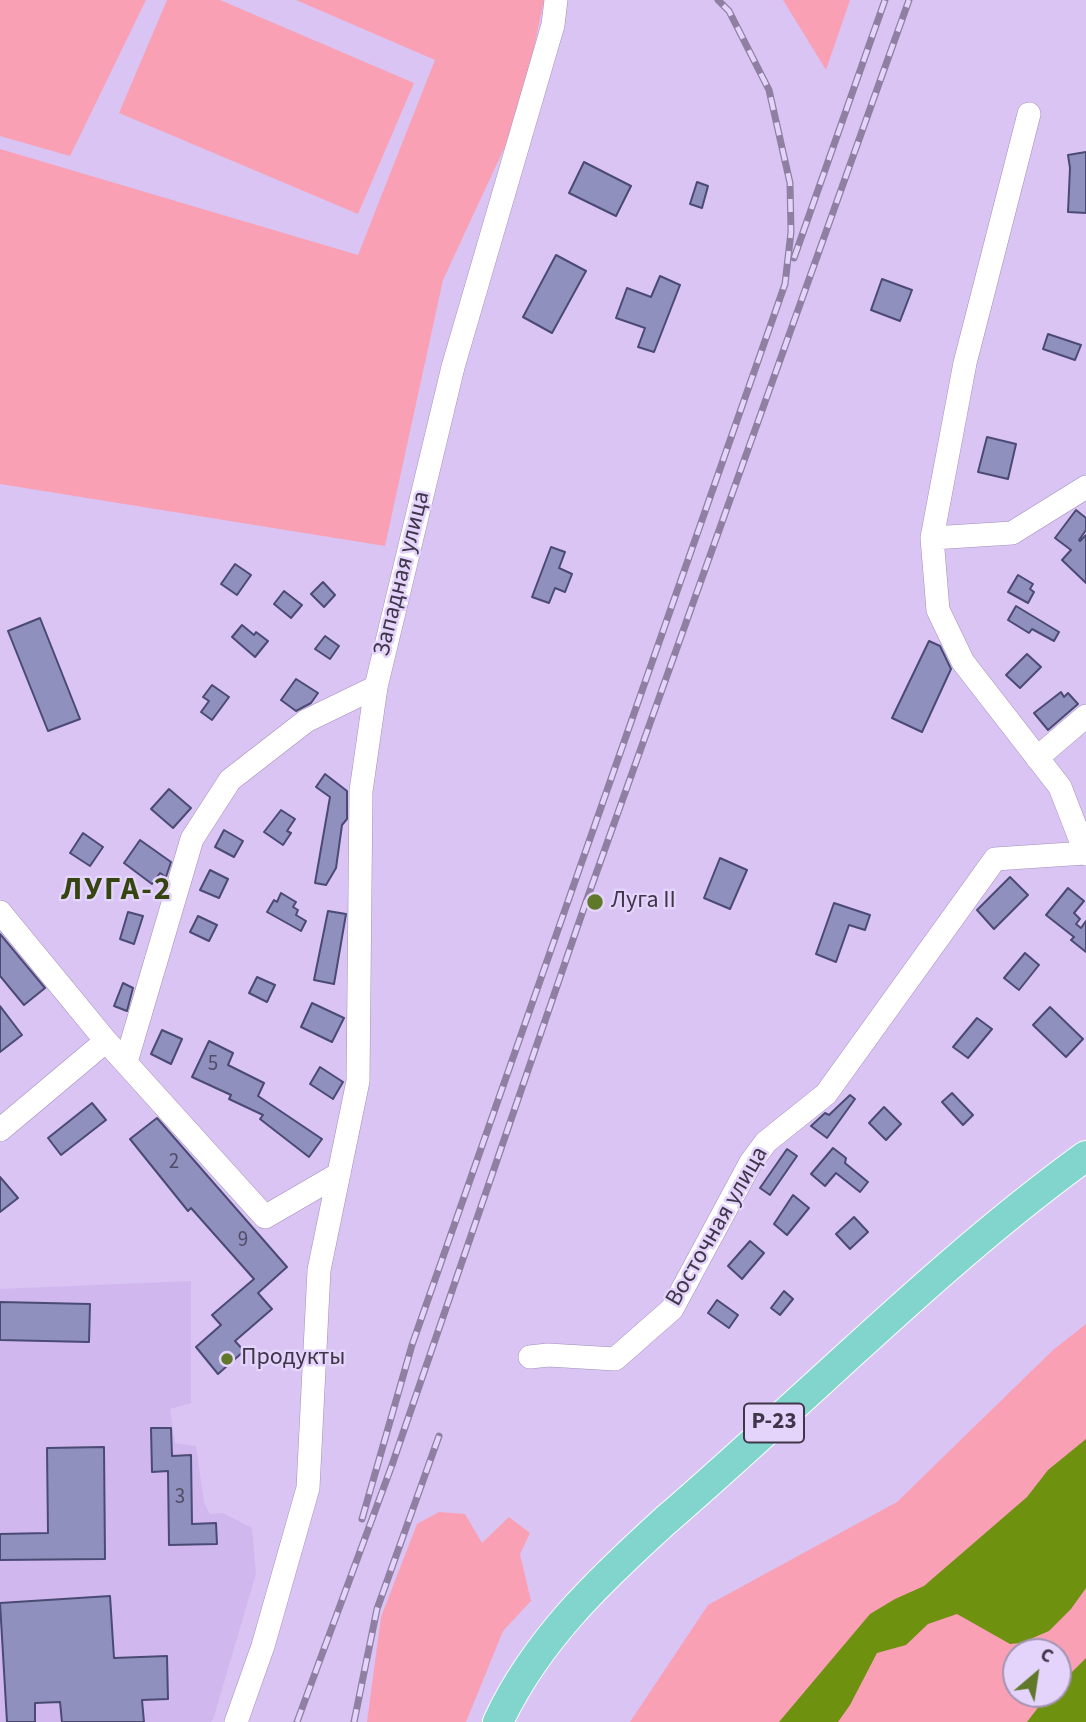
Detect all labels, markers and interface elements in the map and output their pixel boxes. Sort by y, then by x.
street label: Западная улица [369,488,437,660]
district label: ЛУГА-2 [62,873,172,911]
place label: Луга II [611,888,676,916]
marker: Луга II [585,892,605,912]
house number: 5 [208,1052,218,1078]
street label: Восточная улица [661,1142,775,1312]
house number: 2 [169,1150,179,1176]
house number: 9 [238,1228,248,1254]
place label: Продукты [241,1345,345,1373]
marker: Продукты [219,1351,235,1367]
road number: Р-23 [744,1404,804,1442]
house number: 3 [175,1485,185,1511]
north arrow [1002,1638,1072,1708]
text: С [1035,1641,1058,1670]

